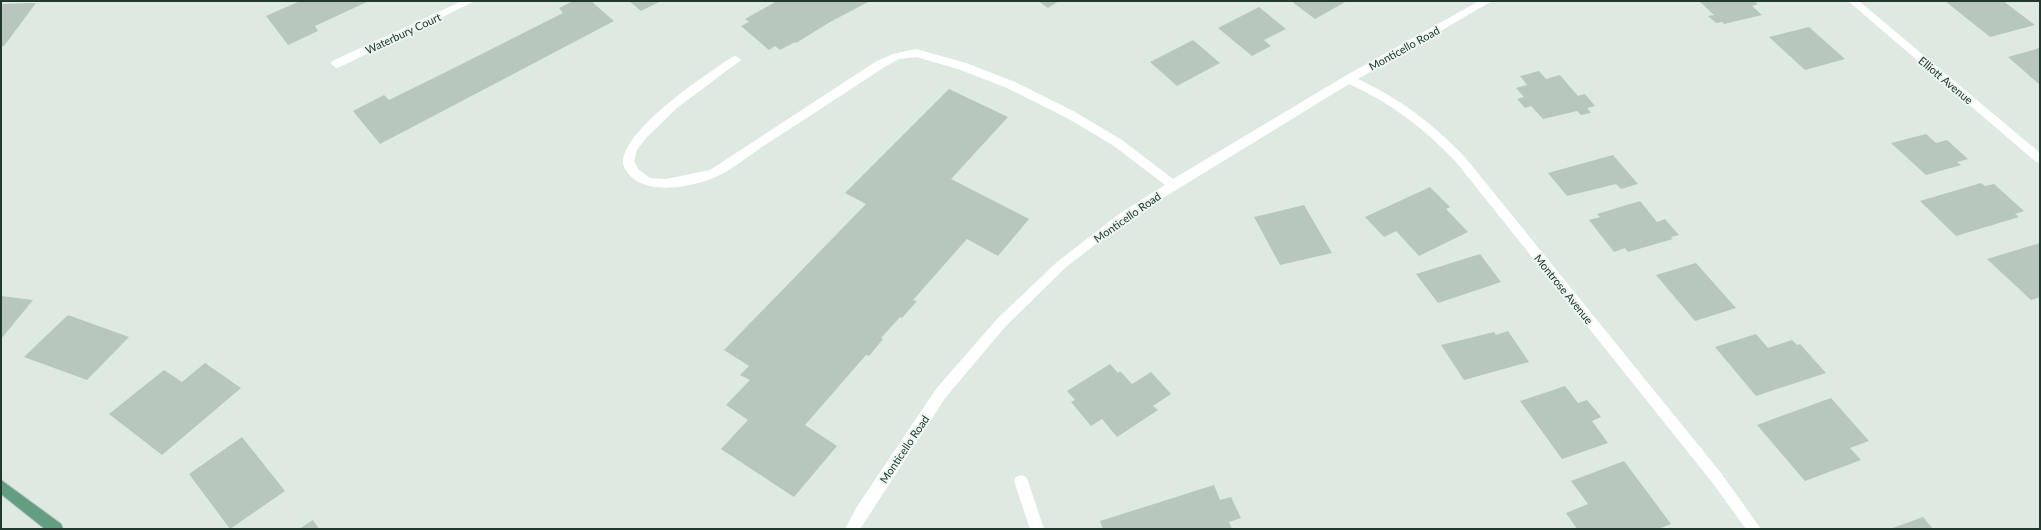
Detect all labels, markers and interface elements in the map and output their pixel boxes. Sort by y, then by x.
street label: Waterbury Court [363,10,443,56]
street label: Monticello Road [1366,23,1442,73]
street label: Elliott Avenue [1916,54,1976,107]
street label: Monticello Road [1091,189,1163,245]
street label: Montrose Avenue [1532,252,1596,327]
street label: Monticello Road [877,413,931,485]

